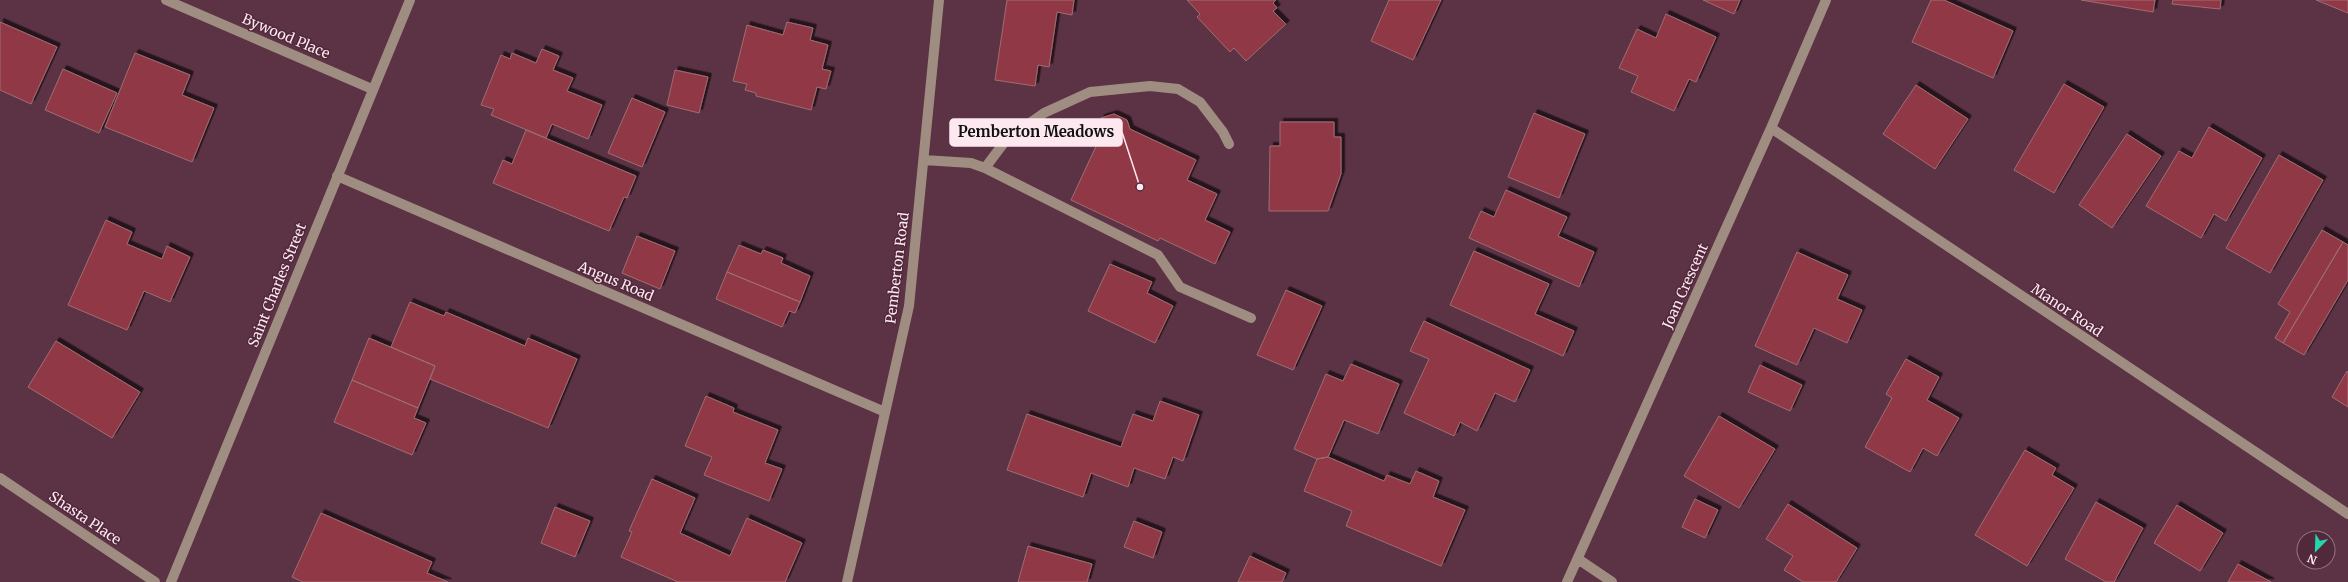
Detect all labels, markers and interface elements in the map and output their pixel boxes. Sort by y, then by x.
street label: Bywood Place [239,9,333,63]
callout: Pemberton Meadows [950,119,1122,146]
text: Pemberton Meadows [958,122,1114,141]
street label: Pemberton Road [881,211,913,325]
street label: Saint Charles Street [244,220,310,350]
street label: Joan Crescent [1658,240,1712,332]
street label: Angus Road [575,257,657,305]
street label: Manor Road [2028,280,2107,341]
street label: Shasta Place [45,487,125,549]
north arrow [2296,530,2336,570]
text: N [2305,551,2319,567]

